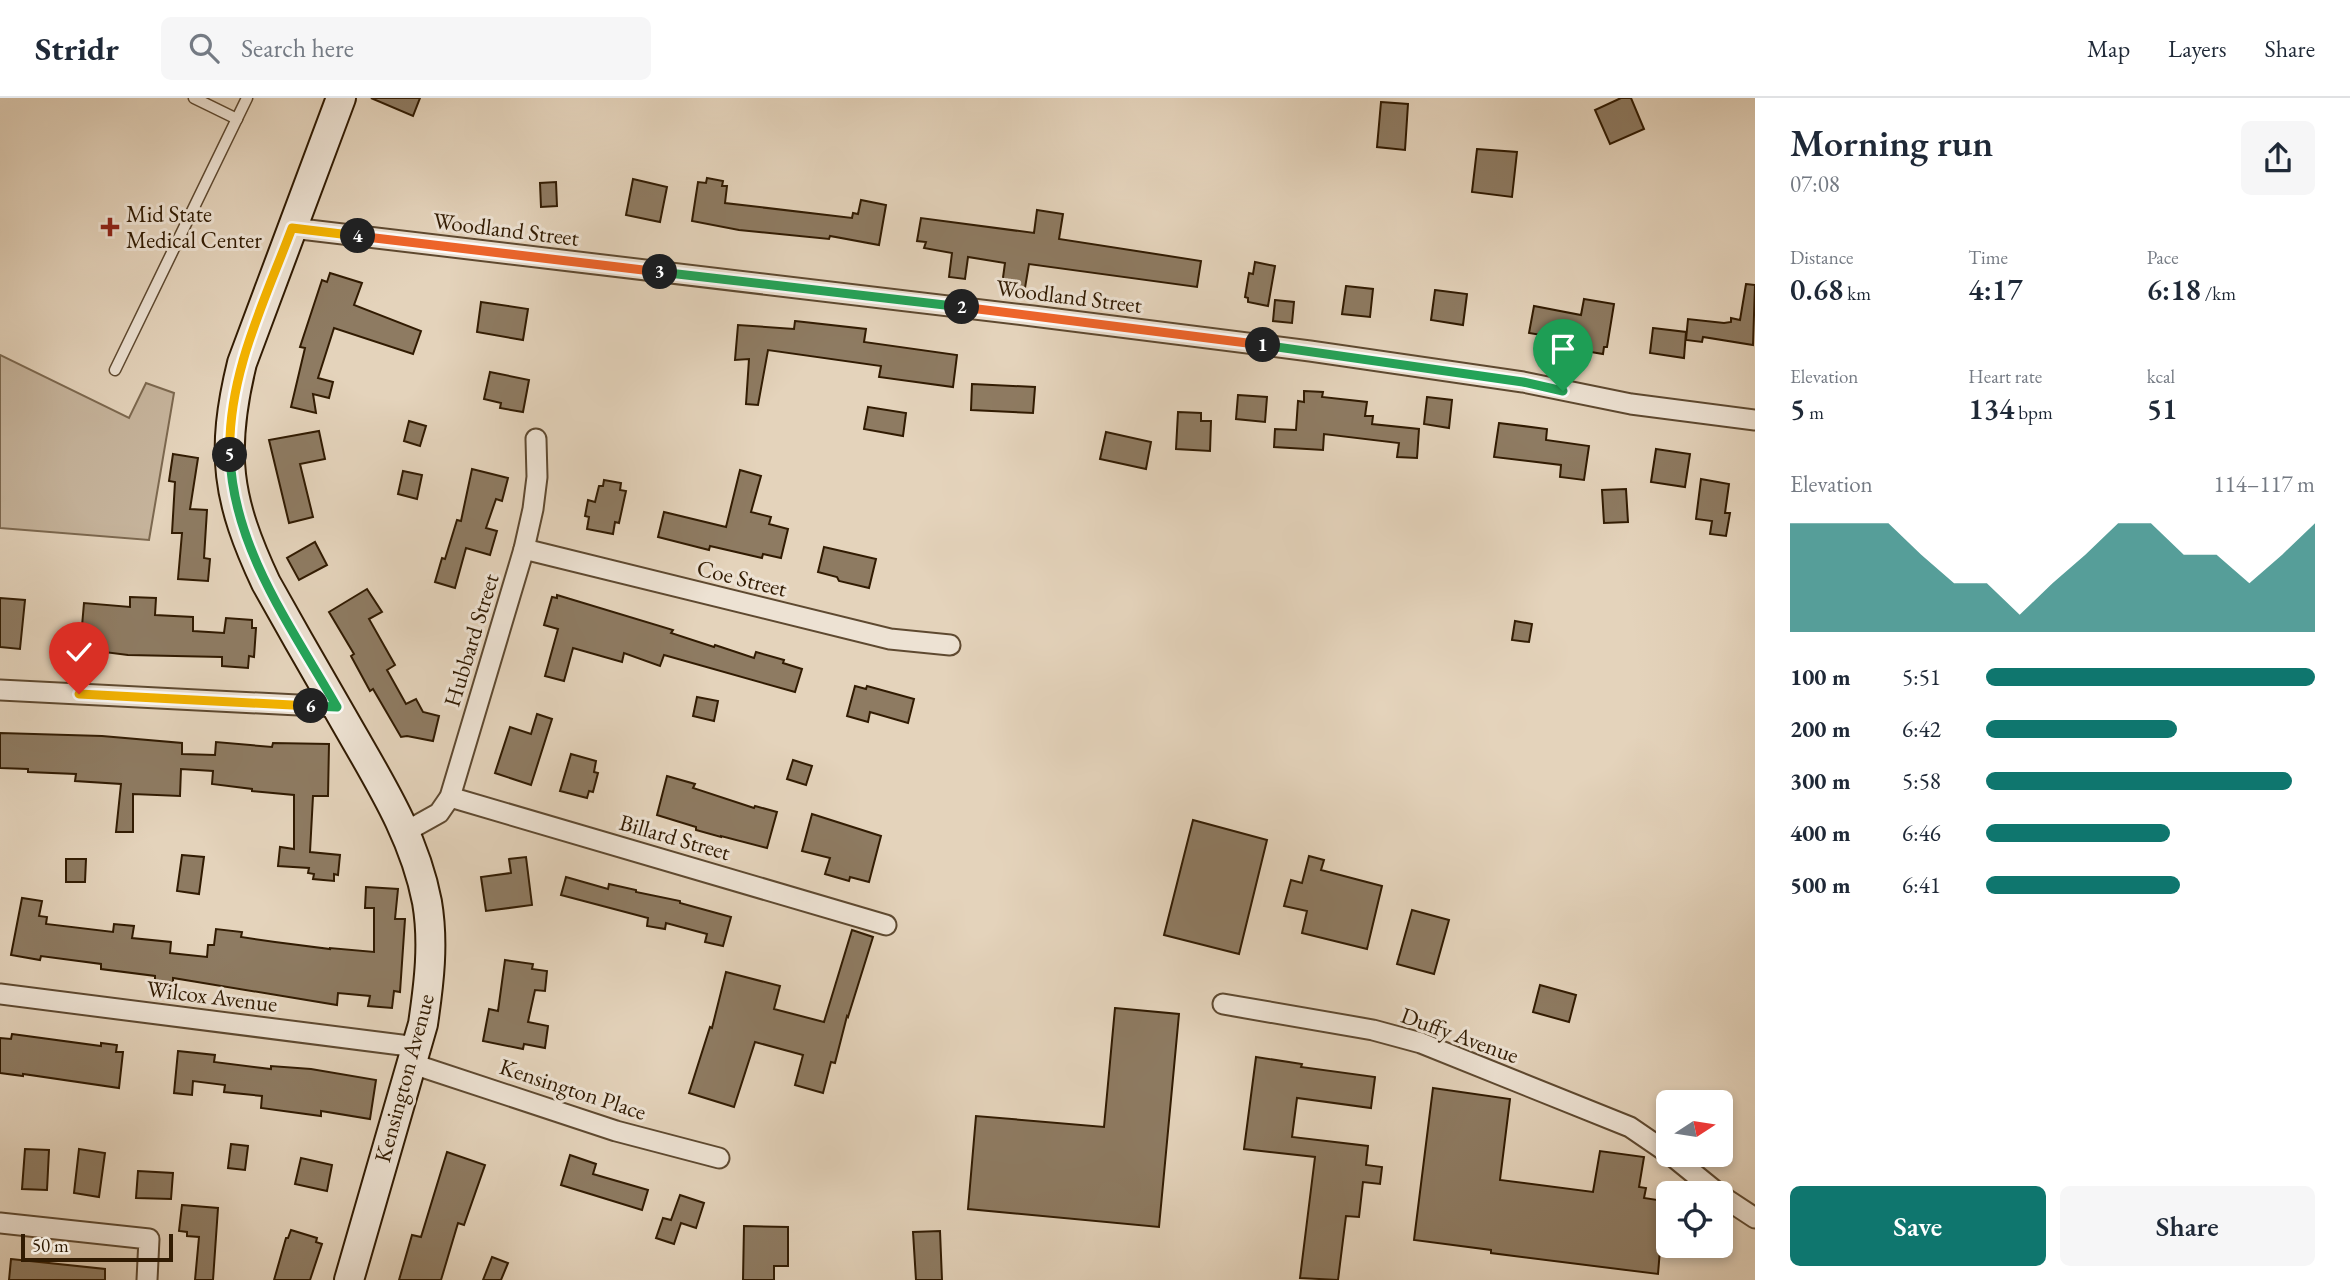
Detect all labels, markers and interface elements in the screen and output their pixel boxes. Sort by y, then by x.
search box [161,17,651,80]
text: Stridr [35,27,119,70]
icon: search [185,29,223,67]
text: Search here [241,31,354,65]
text: Map [2087,33,2130,64]
text: Layers [2168,33,2227,64]
text: Share [2265,33,2315,64]
text: Morning run [1790,118,1993,167]
button: share [2241,121,2315,195]
text: 07:08 [1790,169,1840,199]
place label: Mid State Medical Center [126,199,262,255]
street label: Woodland Street [431,205,581,253]
marker: Mid State Medical Center [100,217,120,237]
pin: 4 [340,218,376,254]
text: 4 [352,223,363,248]
text: Distance [1790,245,1853,270]
text: Time [1968,245,2008,270]
text: Pace [2147,245,2179,270]
pin: 3 [642,254,678,290]
text: 3 [654,259,665,284]
text: 0.68 [1790,270,1843,309]
text: 4:17 [1968,270,2023,309]
text: 6:18 [2147,270,2201,309]
street label: Woodland Street [994,272,1144,320]
text: km [1843,281,1871,306]
text: /km [2201,281,2236,306]
pin: 2 [944,290,979,325]
text: 2 [956,294,967,319]
pin [1533,319,1593,391]
pin: 1 [1246,328,1280,362]
icon: arrive [1544,330,1582,368]
text: 1 [1257,332,1268,357]
text: Elevation [1790,364,1858,389]
text: Heart rate [1968,364,2042,389]
text: kcal [2147,364,2175,389]
text: 5 [1790,389,1805,428]
text: 134 [1968,389,2015,428]
text: 51 [2147,389,2177,428]
text: m [1805,400,1824,425]
text: bpm [2015,400,2053,425]
pin: 5 [212,438,247,472]
text: 5 [224,442,235,467]
text: Elevation [1790,469,1873,499]
text: 114–117 m [2214,469,2315,499]
street label: Coe Street [694,552,791,604]
street label: Hubbard Street [437,569,506,710]
pin [49,622,109,694]
icon: check [60,633,98,671]
text: 100 m [1790,662,1851,692]
text: 5:51 [1902,662,1941,692]
pin: 6 [294,688,328,724]
text: 6 [305,693,316,718]
text: 200 m [1790,714,1851,744]
text: 6:42 [1902,714,1941,744]
text: 300 m [1790,766,1851,796]
text: 5:58 [1902,766,1941,796]
street label: Billard Street [616,807,735,867]
text: 400 m [1790,818,1851,848]
text: 6:46 [1902,818,1941,848]
text: 500 m [1790,870,1851,900]
text: 6:41 [1902,870,1941,900]
street label: Wilcox Avenue [145,973,279,1019]
street label: Kensington Avenue [367,990,441,1166]
street label: Duffy Avenue [1397,1000,1523,1070]
street label: Kensington Place [496,1051,650,1127]
north arrow [1656,1090,1732,1167]
map controls [1656,1090,1733,1258]
button: locate [1656,1181,1733,1258]
button: Save [1790,1186,2046,1266]
button: Share [2060,1186,2315,1266]
scale bar [21,1231,173,1263]
text: 50 m [32,1233,69,1258]

